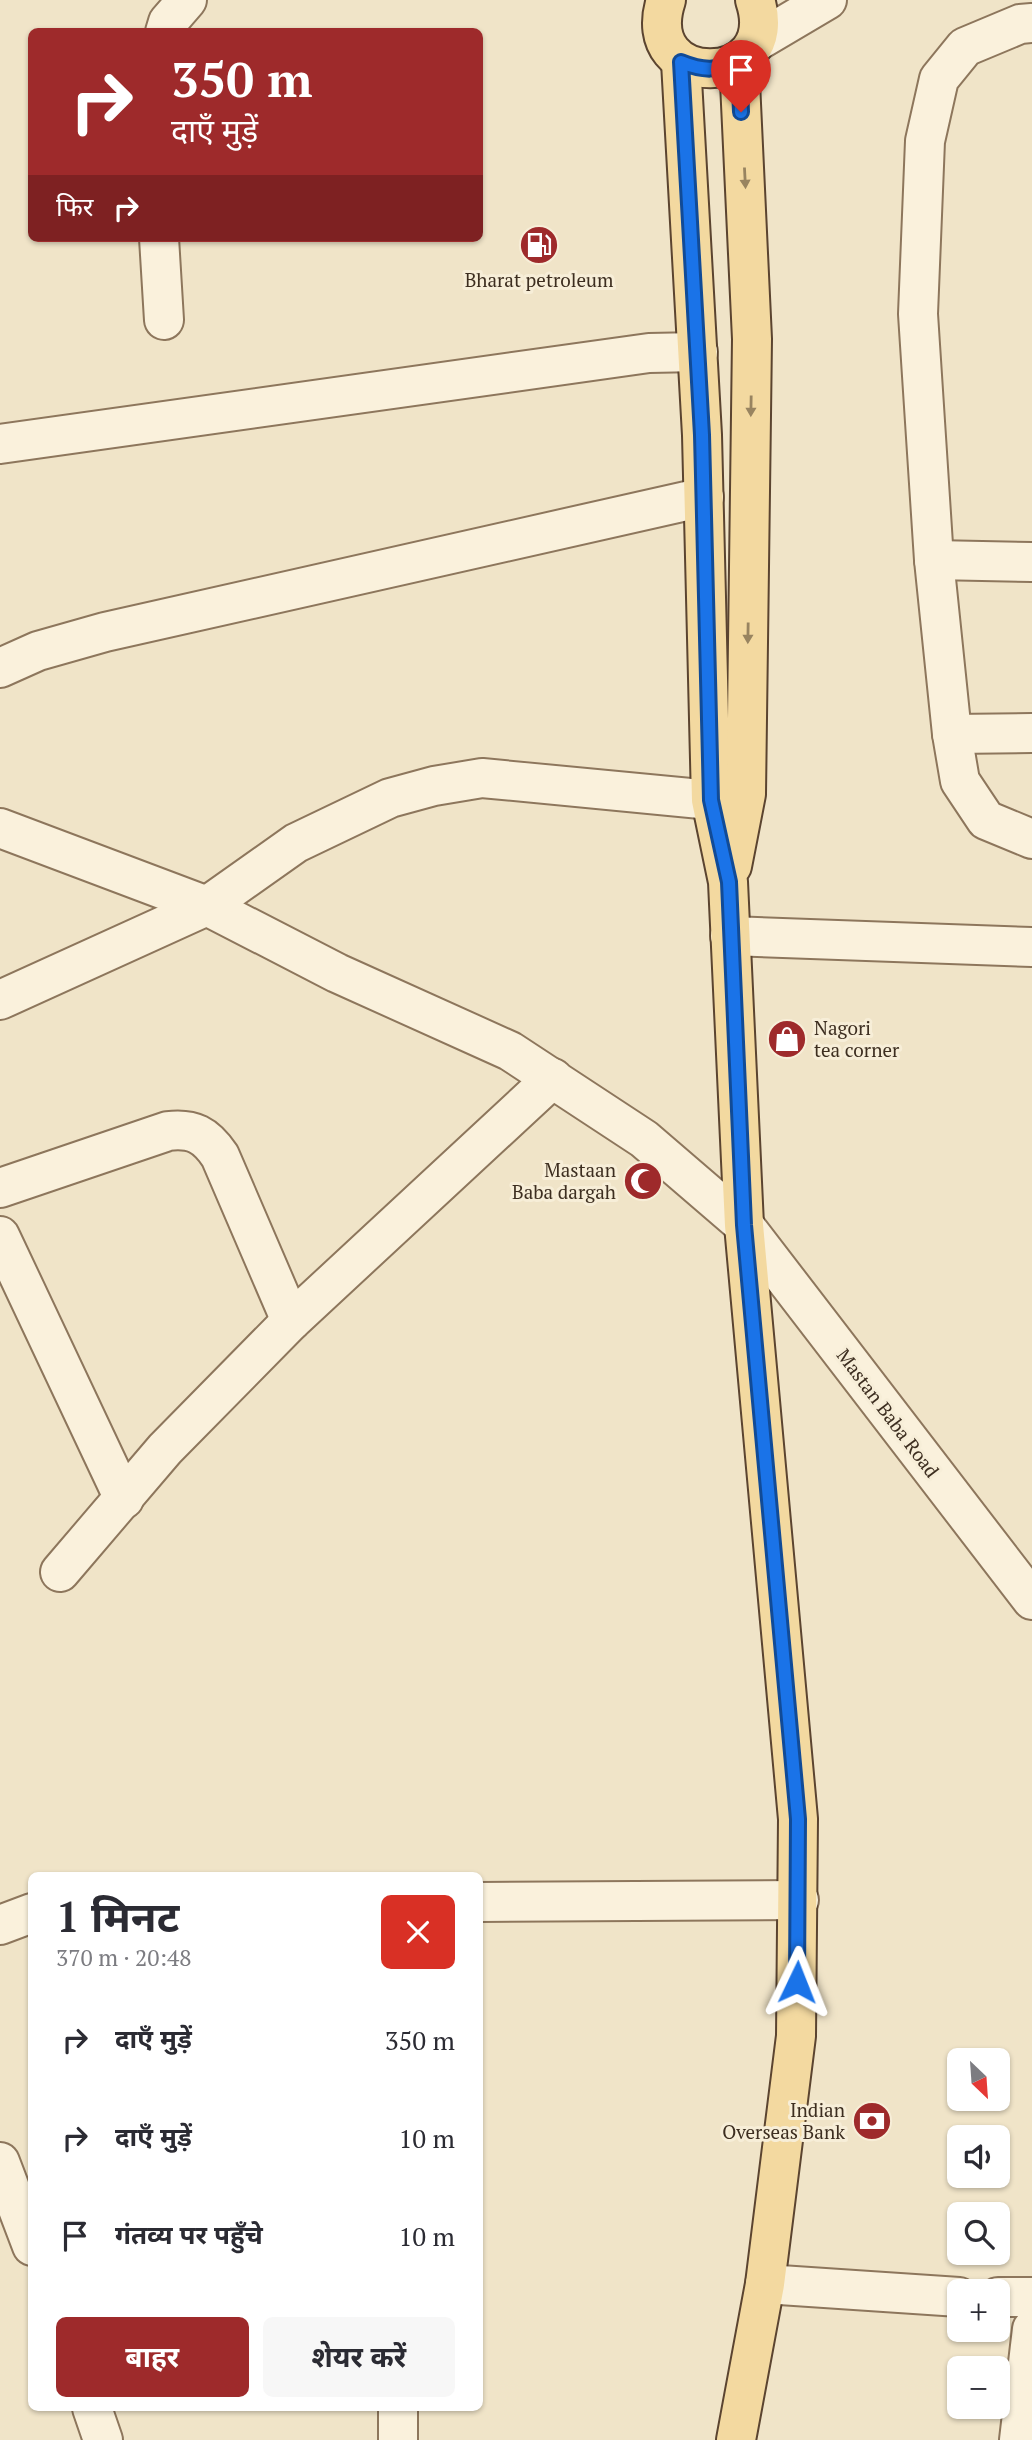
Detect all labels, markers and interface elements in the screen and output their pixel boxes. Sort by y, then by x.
pin [711,40,771,112]
text: 350 m [171,46,313,111]
icon: arrive [722,51,760,89]
icon: right [56,56,147,147]
text: दाएँ मुड़ें [171,109,258,151]
one-way arrow [739,168,750,190]
text: फिर [56,189,93,223]
icon: right [107,189,145,227]
fuel station icon: Bharat petroleum [518,224,560,266]
place label: Bharat petroleum [465,267,614,292]
one-way arrow [745,395,756,417]
one-way arrow [742,623,754,645]
place label: Nagori tea corner [814,1015,900,1062]
shop icon: Nagori tea corner [766,1018,808,1060]
place label: Mastaan Baba dargah [512,1157,616,1204]
mosque icon: Mastaan Baba dargah [622,1160,664,1202]
street label: Mastan Baba Road [832,1343,945,1483]
text: 1 मिनट [56,1888,179,1944]
button: close [381,1895,455,1969]
text: 370 m · 20:48 [56,1942,191,1973]
position arrow [760,1945,834,2019]
icon: right [56,2021,94,2059]
text: दाएँ मुड़ें [115,2021,192,2055]
text: 350 m [385,2023,455,2057]
north arrow [947,2048,1010,2110]
map controls [947,2048,1010,2419]
place label: Indian Overseas Bank [722,2097,845,2144]
bank icon: Indian Overseas Bank [851,2100,893,2142]
icon: right [56,2119,94,2157]
text: दाएँ मुड़ें [115,2119,192,2153]
text: 10 m [399,2121,455,2155]
button: sound [947,2125,1010,2188]
button: search [947,2202,1010,2265]
icon: arrive [56,2217,94,2255]
text: गंतव्य पर पहुँचे [115,2217,263,2251]
text: 10 m [399,2219,455,2253]
button: + [947,2279,1010,2342]
button: बाहर [56,2317,249,2397]
button: शेयर करें [263,2317,455,2397]
button: − [947,2356,1010,2419]

